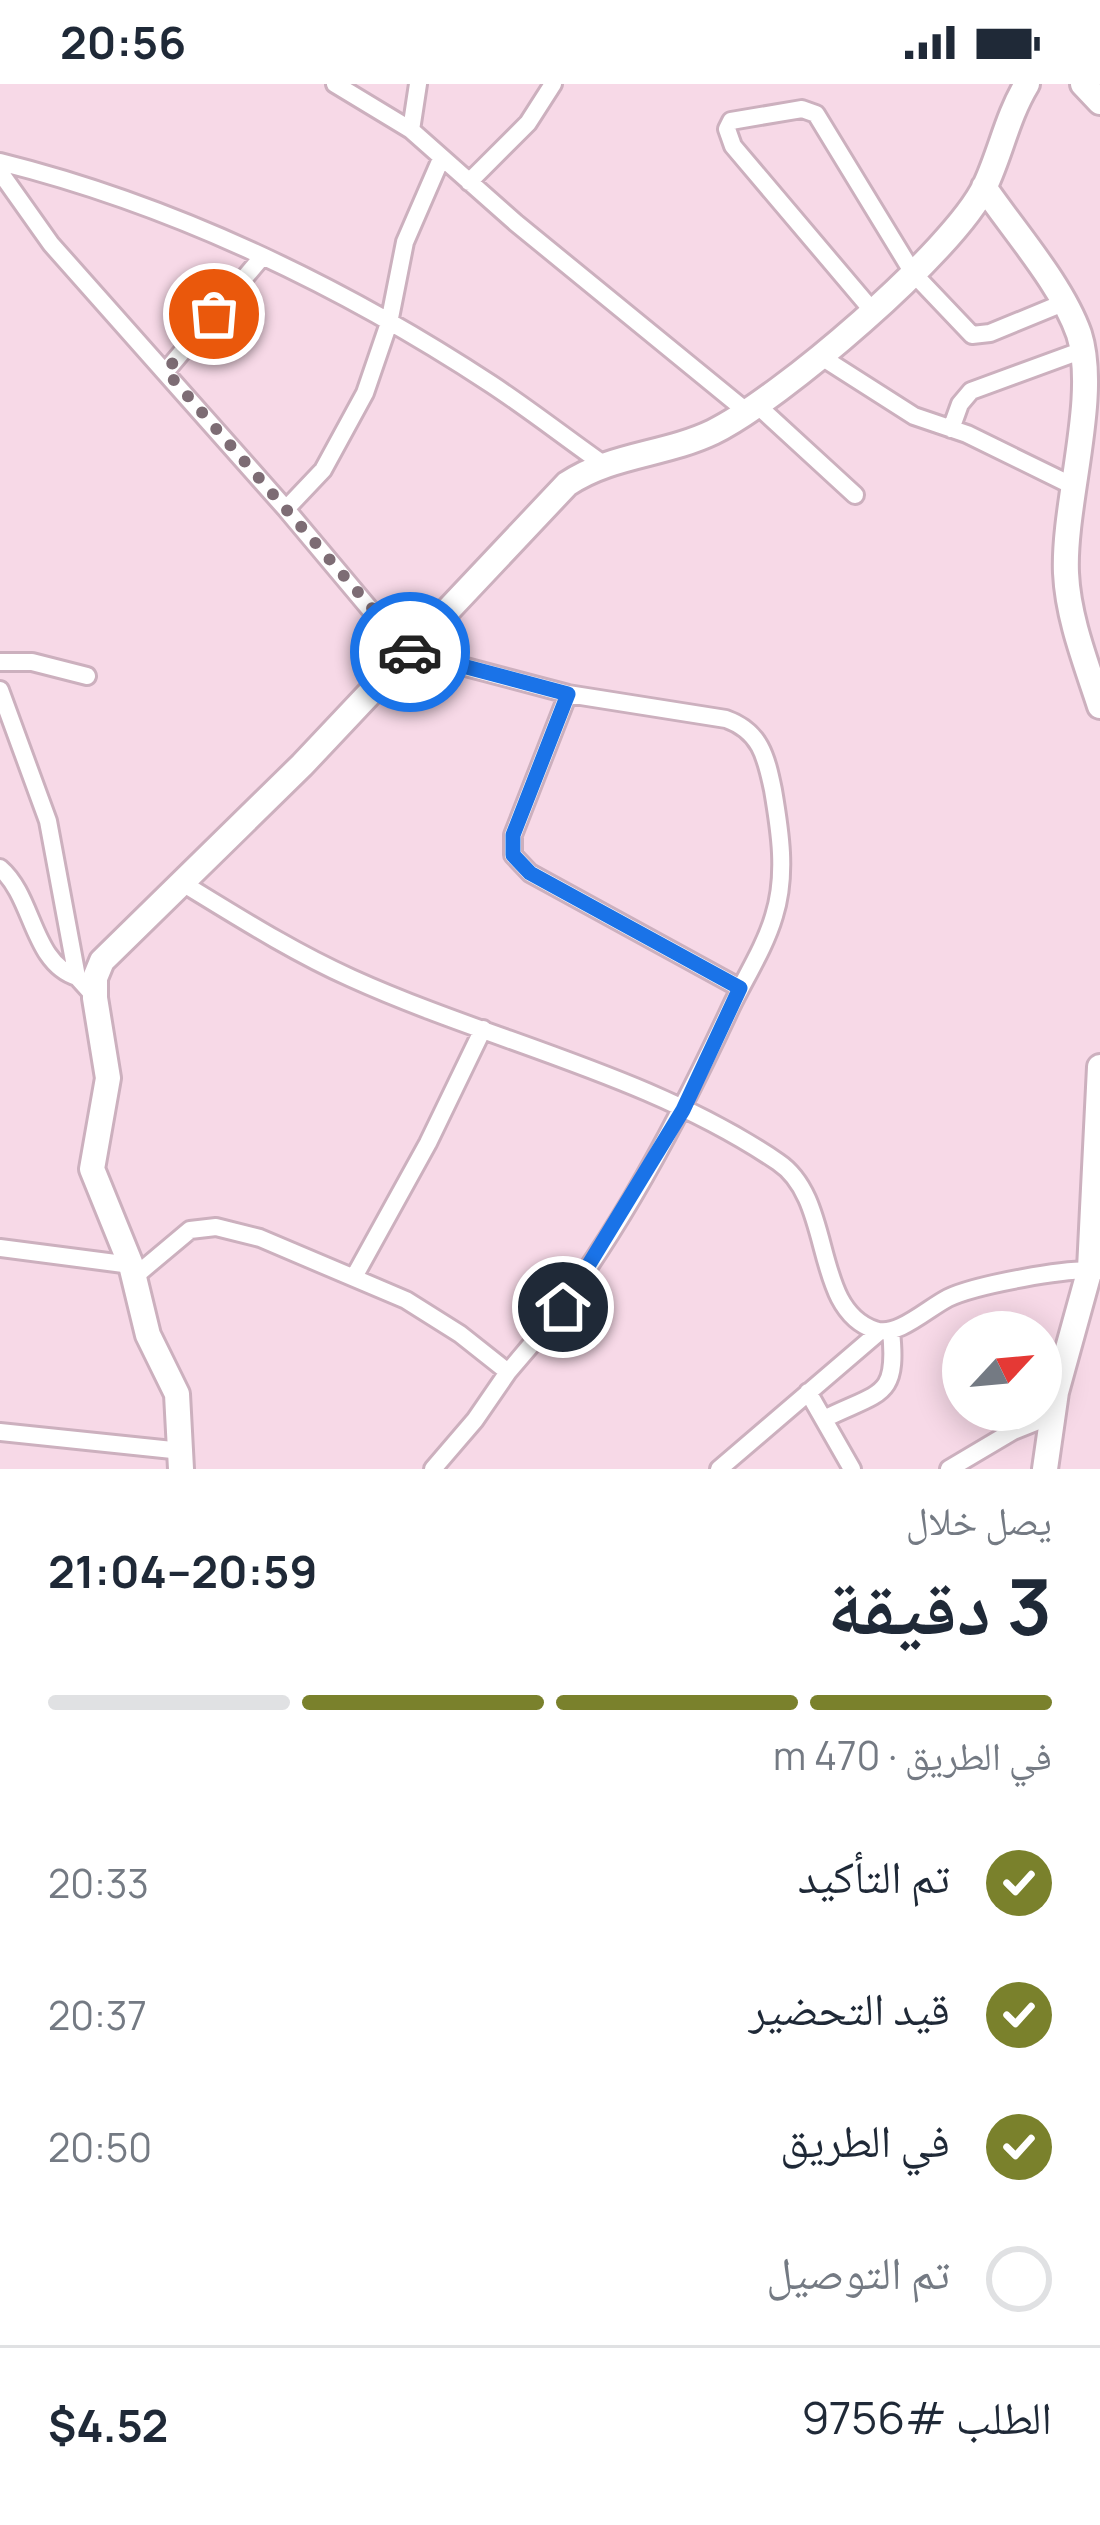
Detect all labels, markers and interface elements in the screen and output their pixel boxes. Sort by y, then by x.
text: 20:56 [60,11,186,73]
pin [163,263,265,365]
icon: bag [181,281,247,347]
courier [350,592,470,712]
icon: car [377,619,443,685]
pin [512,1256,614,1358]
icon: home [530,1274,596,1340]
north arrow [942,1311,1062,1431]
map controls [942,1311,1062,1431]
text: يصل خلال [906,1493,1052,1547]
text: 20:59–21:04 [48,1540,317,1602]
text: 3 دقيقة [827,1552,1052,1658]
text: في الطريق · 470 m [773,1728,1052,1782]
text: تم التأكيد [798,1845,950,1907]
icon: check [986,1850,1052,1916]
text: 20:33 [48,1856,149,1910]
text: قيد التحضير [749,1977,950,2039]
icon: check [986,1982,1052,2048]
text: 20:37 [48,1988,147,2042]
text: في الطريق [780,2109,950,2171]
icon: check [986,2114,1052,2180]
text: 20:50 [48,2120,152,2174]
text: تم التوصيل [766,2241,950,2303]
text: الطلب #9756 [801,2386,1052,2448]
text: $4.52 [48,2394,168,2456]

